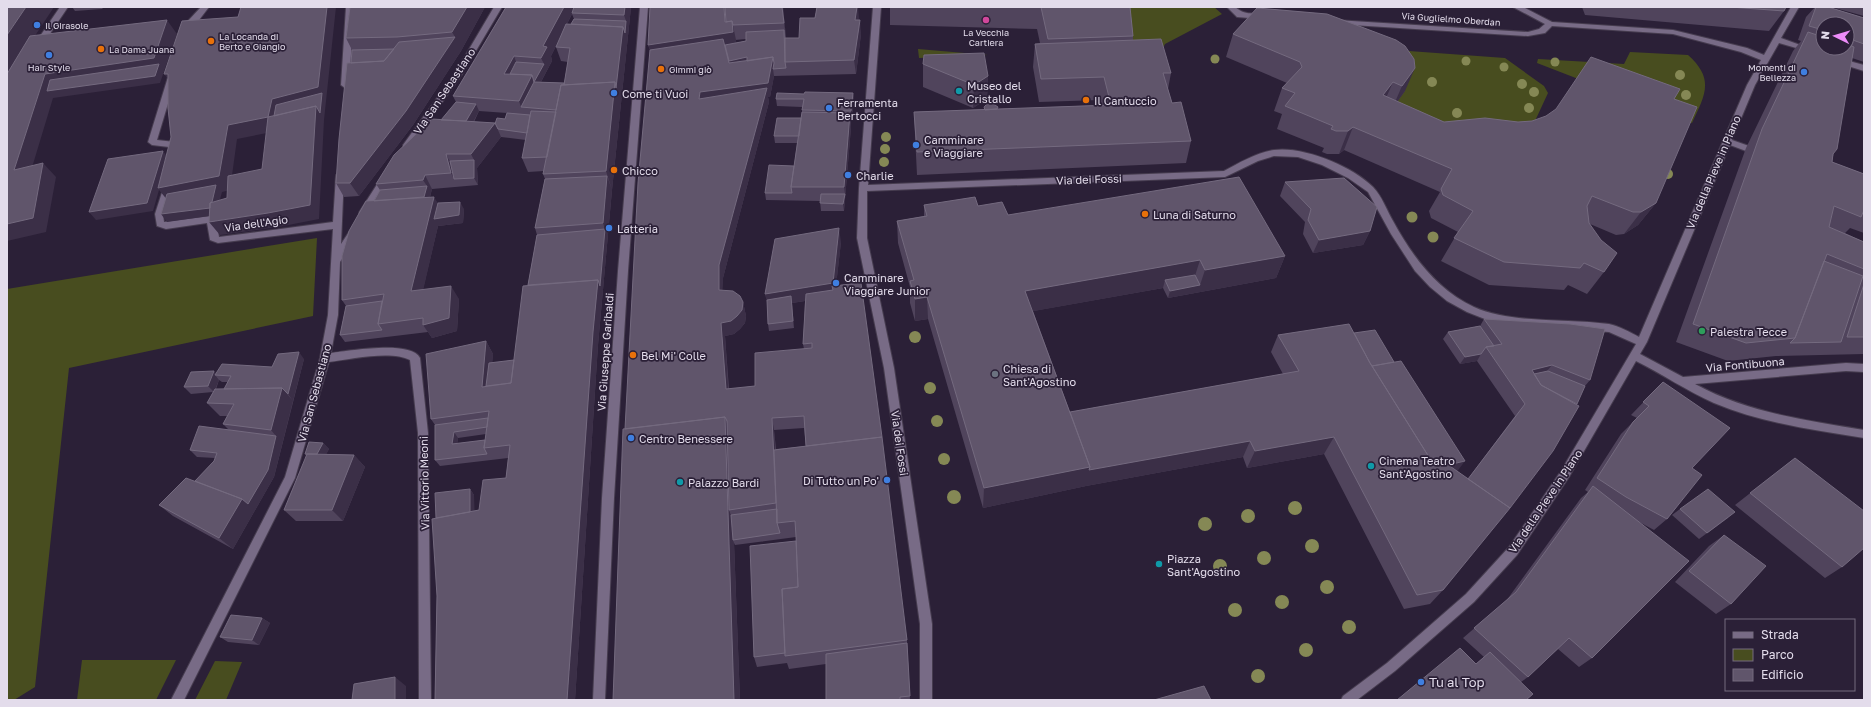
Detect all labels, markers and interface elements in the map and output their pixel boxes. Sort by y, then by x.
street label: Via Guglielmo Oberdan [1401,10,1501,28]
marker: La Vecchia Cartiera [981,15,991,25]
north arrow [1815,16,1855,56]
marker: Il Girasole [32,20,42,30]
place label: Il Girasole [45,20,88,31]
place label: La Vecchia Cartiera [963,27,1009,48]
text: N [1818,30,1831,40]
place label: La Locanda di Berto e Giangio [219,31,285,52]
marker: La Locanda di Berto e Giangio [206,36,216,46]
marker: La Dama Juana [96,44,106,54]
place label: La Dama Juana [109,44,174,55]
street label: Via San Sebastiano [410,45,478,137]
marker: Hair Style [44,50,54,60]
place label: Hair Style [28,62,70,73]
place label: Momenti di Bellezza [1748,62,1796,83]
marker: Gimmi giò [656,64,666,74]
place label: Gimmi giò [669,64,712,75]
marker: Momenti di Bellezza [1799,67,1809,77]
place label: Museo del Cristallo [967,79,1022,105]
marker: Museo del Cristallo [954,86,964,96]
place label: Come ti Vuoi [622,87,688,100]
marker: Come ti Vuoi [609,88,619,98]
place label: Il Cantuccio [1094,94,1157,107]
marker: Il Cantuccio [1081,95,1091,105]
place label: Ferramenta Bertocci [837,96,898,122]
marker: Ferramenta Bertocci [824,103,834,113]
street label: Via della Pieve in Piano [1683,113,1743,231]
place label: Camminare e Viaggiare [924,133,984,159]
marker: Camminare e Viaggiare [911,140,921,150]
place label: Chicco [622,164,658,177]
marker: Chicco [609,165,619,175]
place label: Charlie [856,169,894,182]
marker: Charlie [843,170,853,180]
street label: Via dei Fossi [1056,171,1122,187]
place label: Luna di Saturno [1153,208,1236,221]
marker: Luna di Saturno [1140,209,1150,219]
street label: Via dell'Agio [223,212,289,234]
place label: Latteria [617,222,658,235]
marker: Latteria [604,223,614,233]
place label: Camminare Viaggiare Junior [844,271,931,297]
marker: Camminare Viaggiare Junior [831,278,841,288]
street label: Via Giuseppe Garibaldi [594,292,616,412]
place label: Palestra Tecce [1710,325,1787,338]
marker: Palestra Tecce [1697,326,1707,336]
street label: Via San Sebastiano [295,342,333,444]
place label: Bel Mi' Colle [641,349,706,362]
marker: Bel Mi' Colle [628,350,638,360]
street label: Via Fontibuona [1705,354,1785,374]
place label: Chiesa di Sant'Agostino [1003,362,1077,388]
marker: Chiesa di Sant'Agostino [990,369,1000,379]
street label: Via dei Fossi [889,410,911,477]
place label: Centro Benessere [639,432,733,445]
marker: Centro Benessere [626,433,636,443]
street label: Via Vittorio Meoni [417,436,431,530]
street label: Via della Pieve in Piano [1505,446,1585,555]
place label: Cinema Teatro Sant'Agostino [1379,454,1455,480]
marker: Cinema Teatro Sant'Agostino [1366,461,1376,471]
place label: Di Tutto un Po' [803,474,879,487]
marker: Di Tutto un Po' [882,475,892,485]
place label: Palazzo Bardi [688,476,759,489]
marker: Palazzo Bardi [675,477,685,487]
place label: Piazza Sant'Agostino [1167,552,1241,578]
marker: Piazza Sant'Agostino [1154,559,1164,569]
legend [1725,619,1855,691]
text: Strada [1761,627,1799,642]
text: Parco [1761,647,1794,662]
text: Edificio [1761,667,1803,682]
place label: Tu al Top [1429,674,1484,690]
marker: Tu al Top [1416,677,1426,687]

